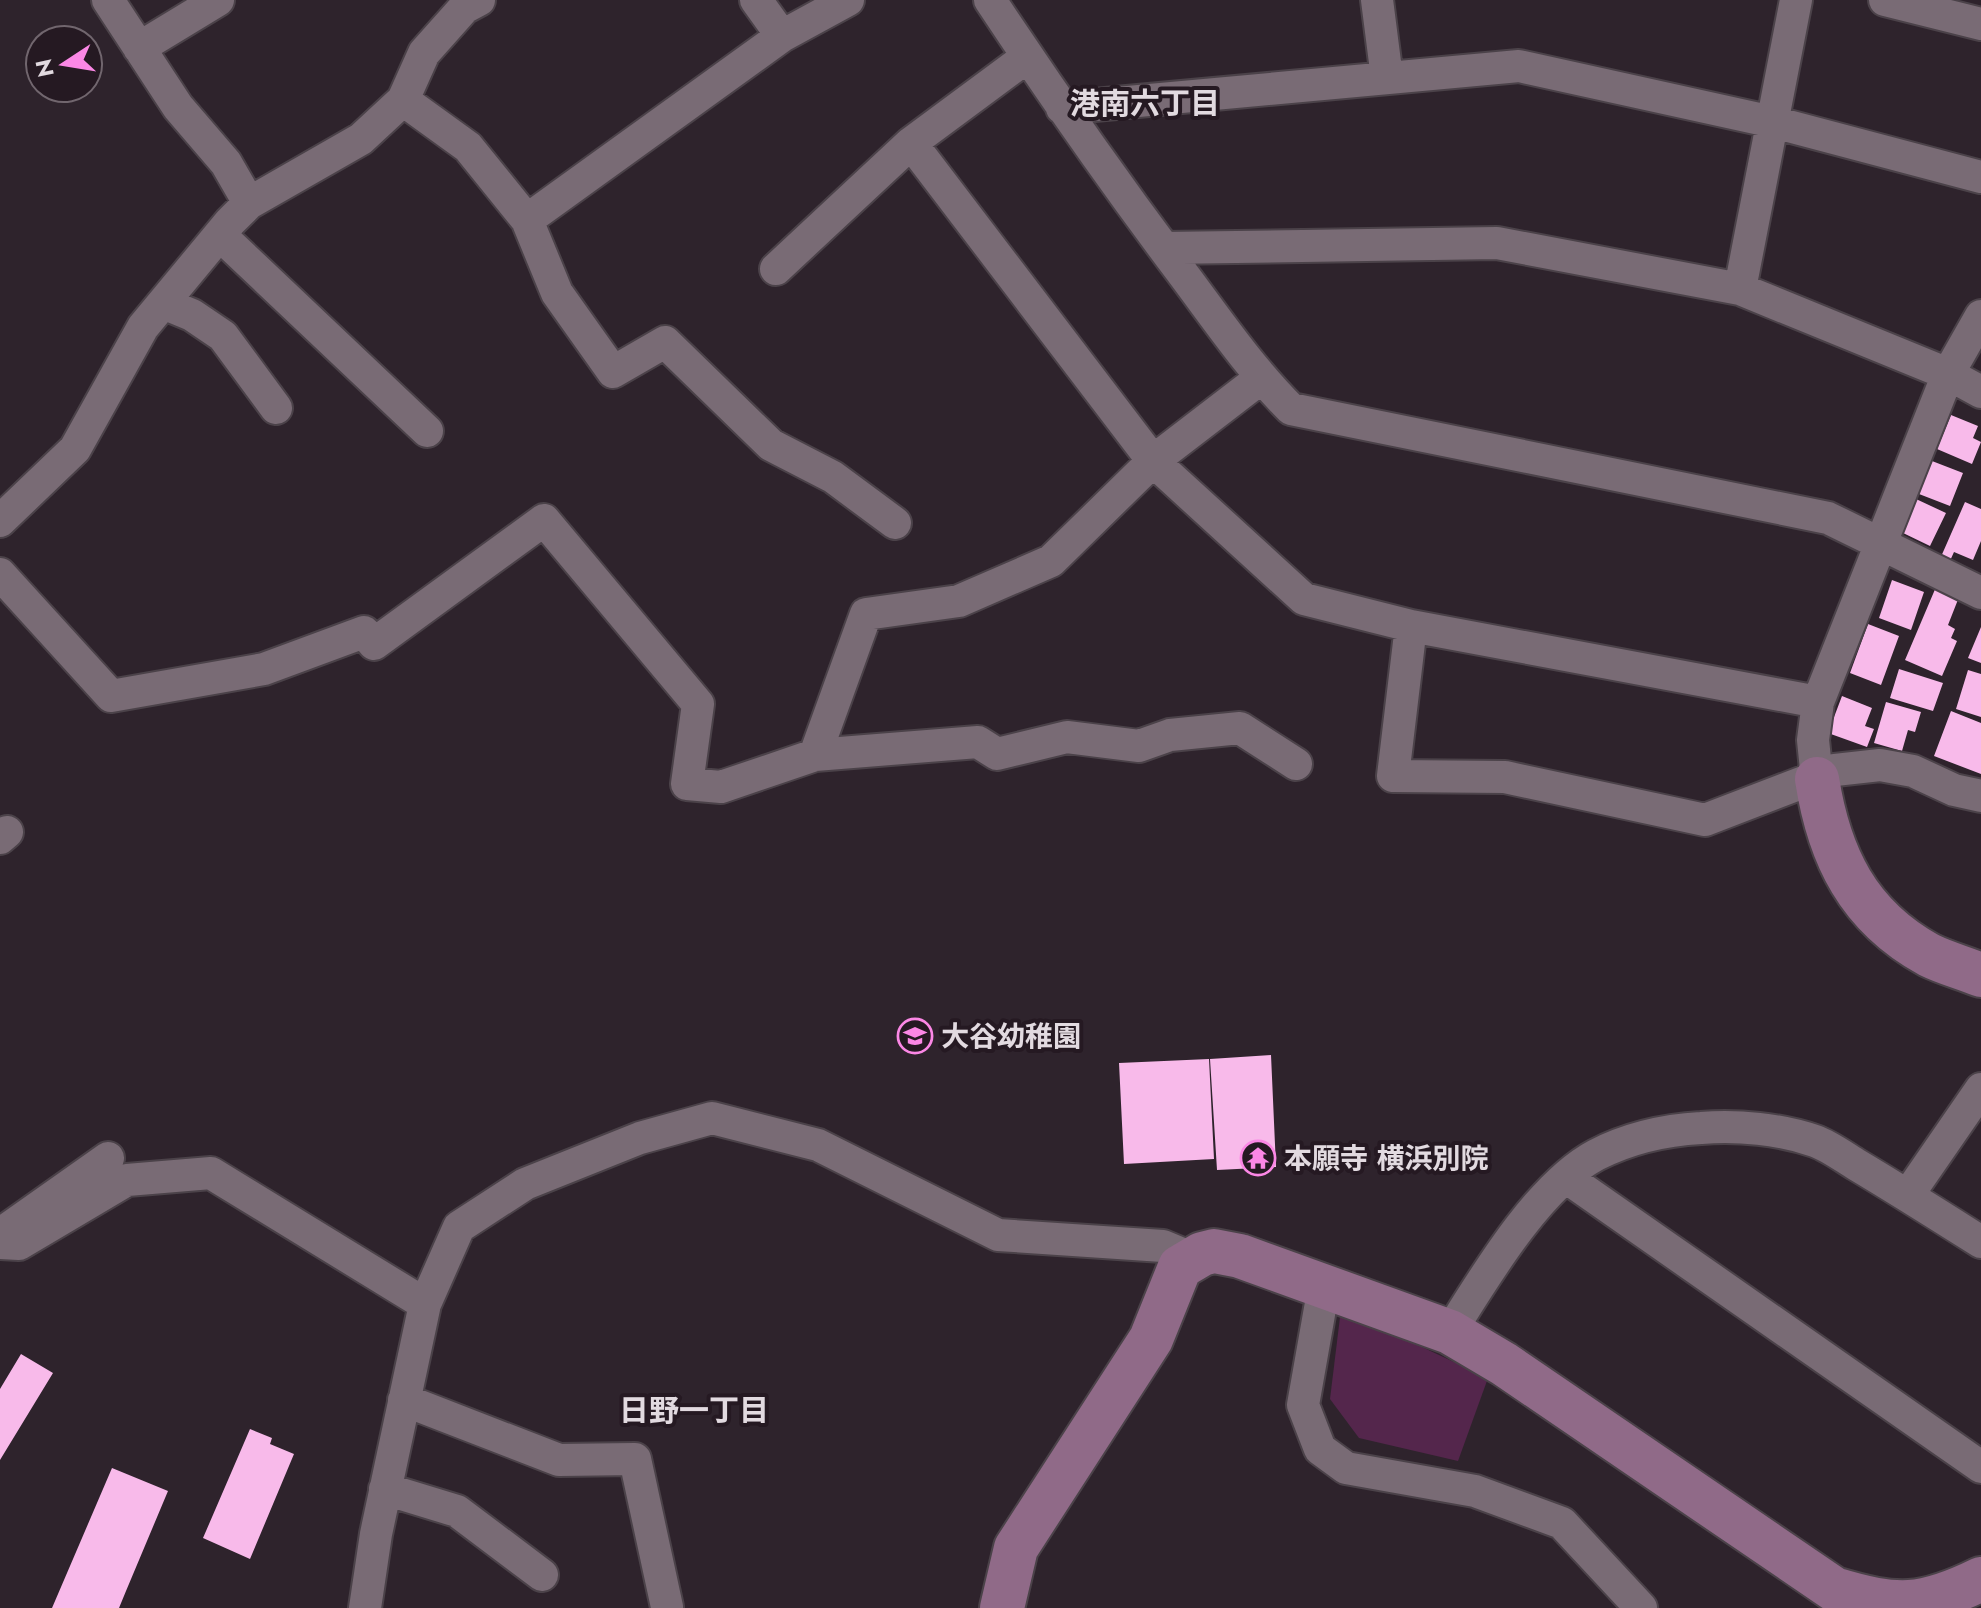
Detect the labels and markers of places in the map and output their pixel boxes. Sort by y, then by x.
place label: 大谷幼稚園 [941,1016,1081,1057]
school or university icon: 大谷幼稚園 [896,1017,934,1055]
place label: 本願寺 横浜別院 [1284,1138,1488,1179]
temple icon: 本願寺 横浜別院 [1239,1139,1277,1177]

